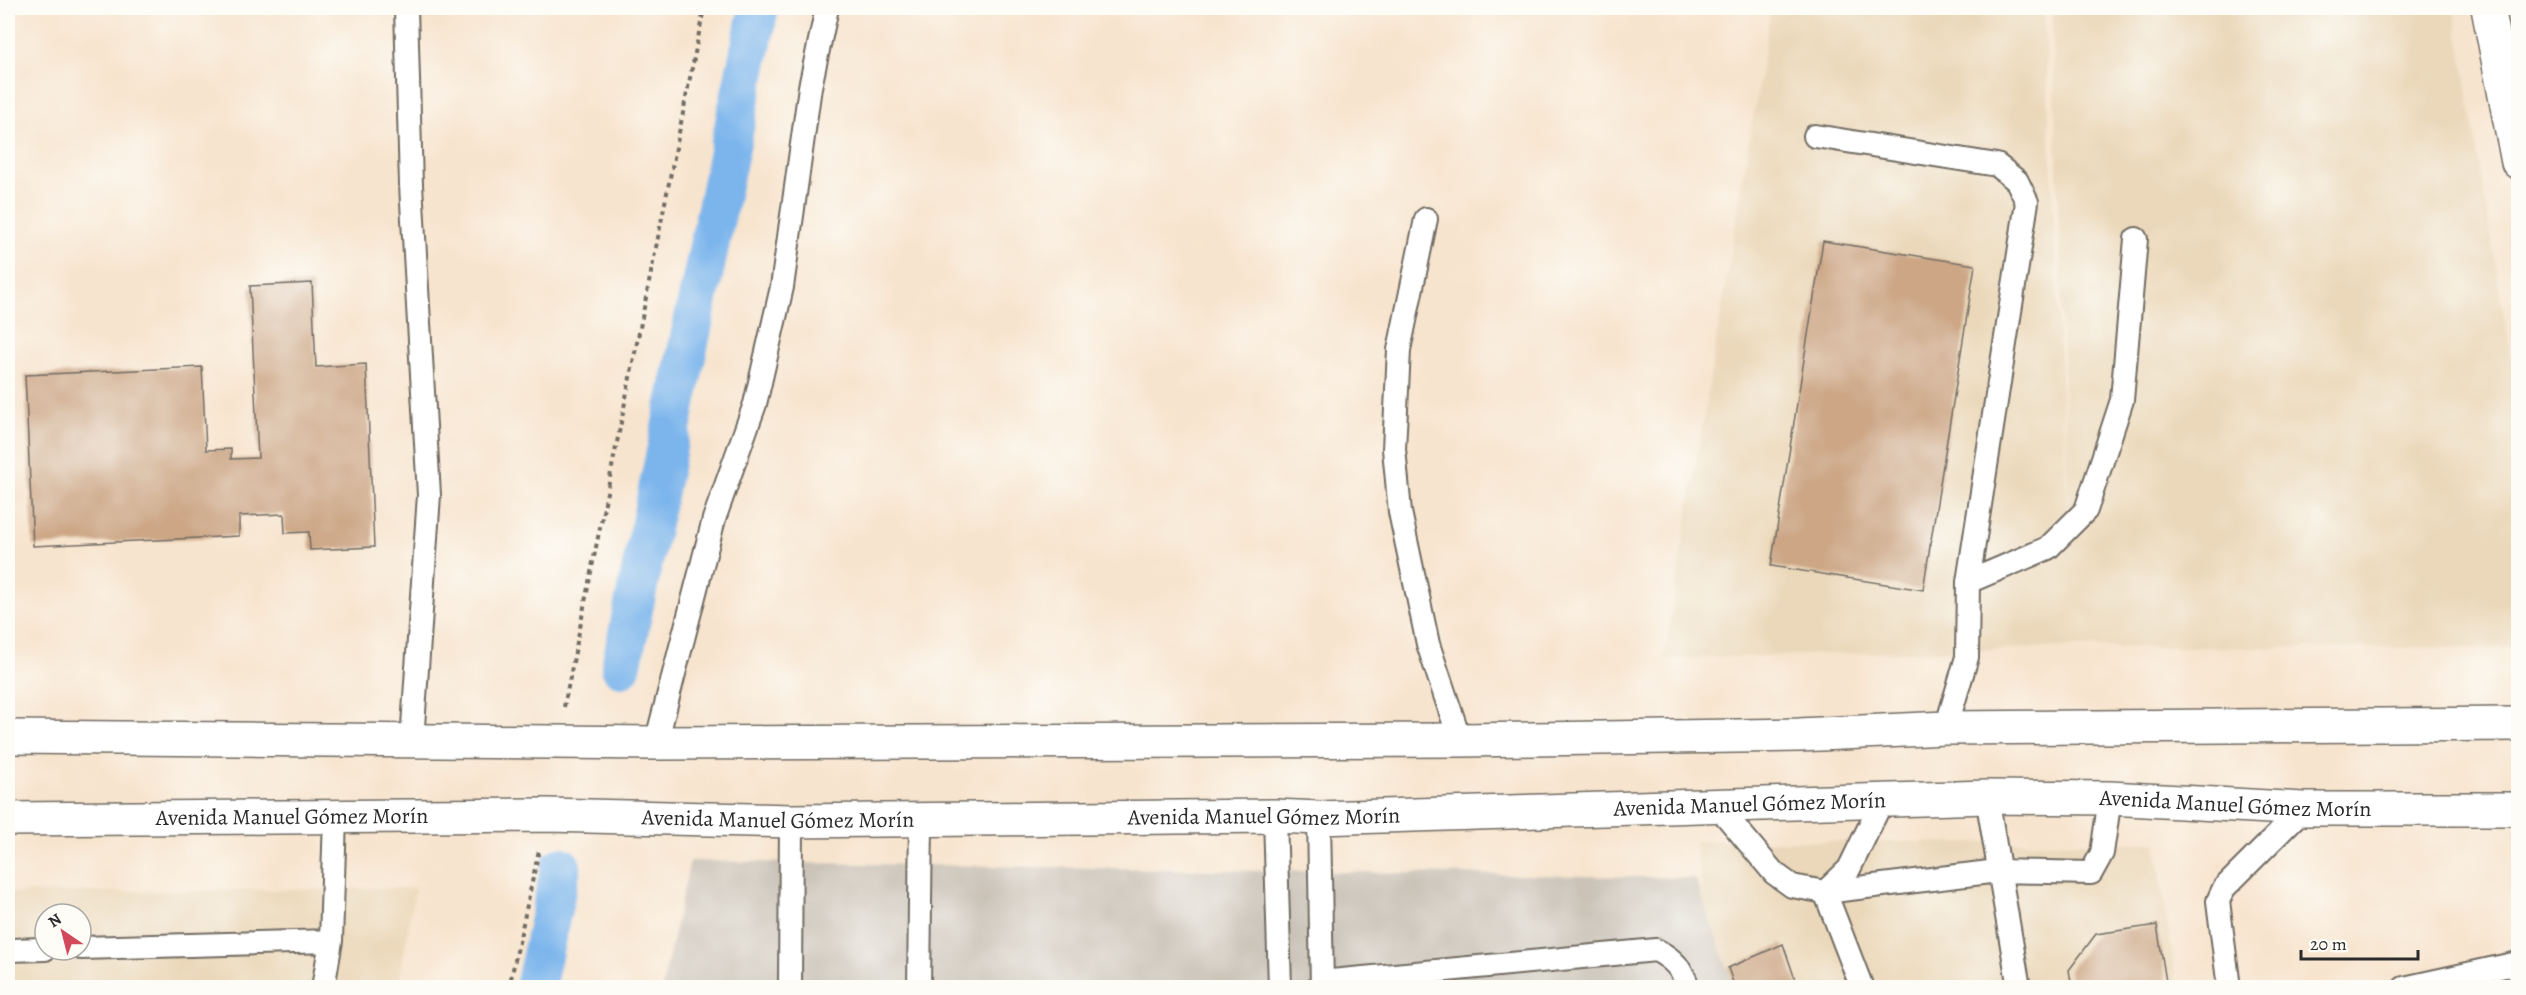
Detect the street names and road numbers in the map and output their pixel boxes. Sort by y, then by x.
street label: Avenida Manuel Gómez Morín [2098,783,2371,824]
street label: Avenida Manuel Gómez Morín [1612,785,1886,824]
street label: Avenida Manuel Gómez Morín [1127,800,1401,833]
street label: Avenida Manuel Gómez Morín [155,801,428,833]
street label: Avenida Manuel Gómez Morín [640,802,914,836]

